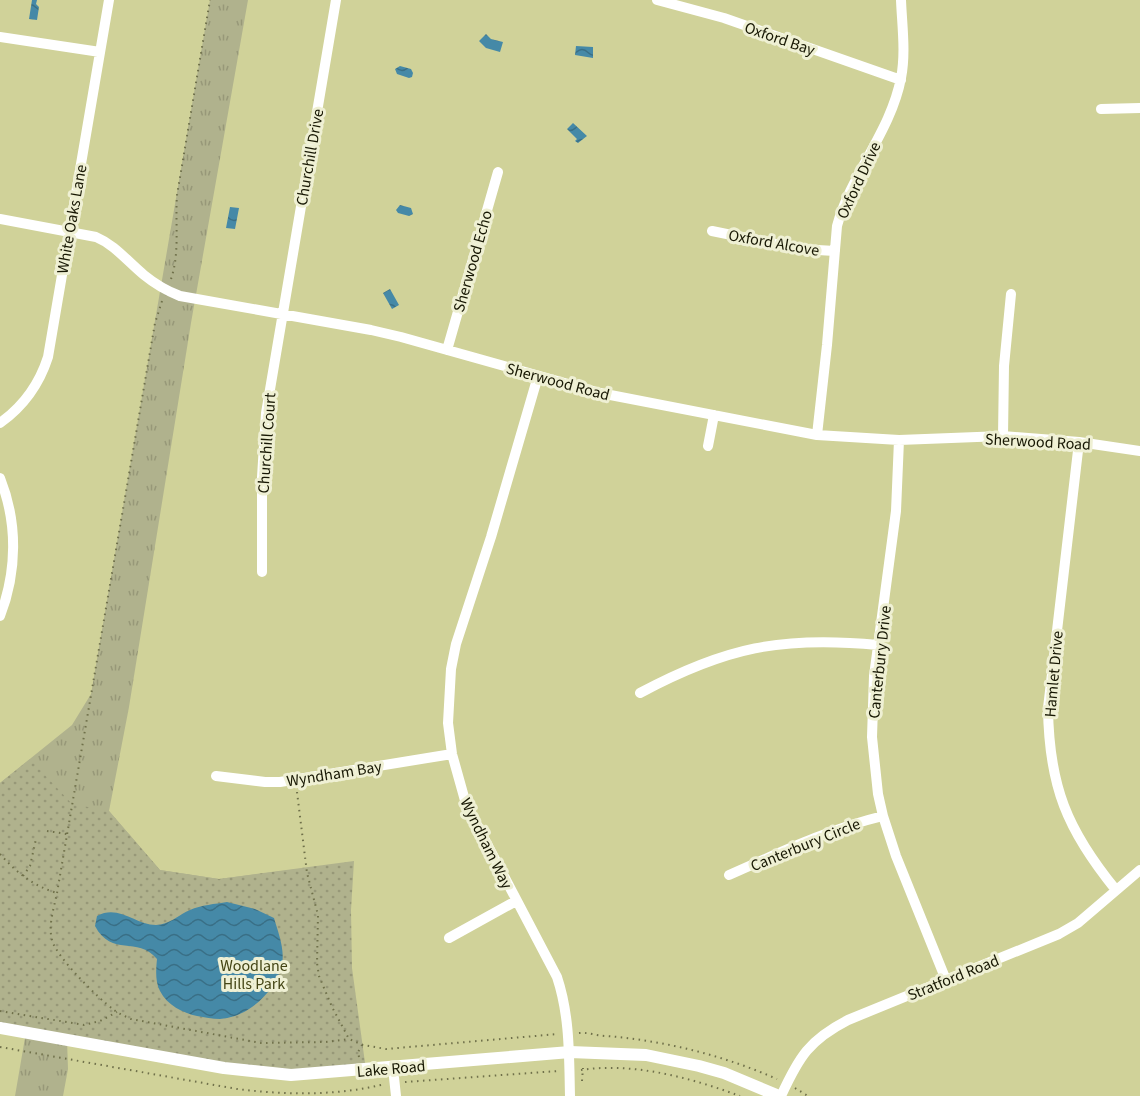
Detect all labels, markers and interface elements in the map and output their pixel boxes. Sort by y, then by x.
street label: Oxford Bay [742,17,818,61]
street label: Churchill Drive [291,107,329,207]
street label: Oxford Drive [831,138,886,223]
street label: White Oaks Lane [52,163,92,276]
street label: Sherwood Echo [448,208,498,315]
street label: Oxford Alcove [727,224,821,262]
street label: Sherwood Road [504,358,612,406]
street label: Churchill Court [253,391,282,494]
street label: Sherwood Road [984,428,1092,456]
street label: Canterbury Drive [863,604,897,720]
street label: Hamlet Drive [1039,630,1069,718]
street label: Wyndham Bay [285,756,384,792]
street label: Wyndham Way [455,794,518,893]
street label: Canterbury Circle [747,813,864,877]
street label: Stratford Road [904,950,1002,1006]
park label: Woodlane Hills Park [220,955,288,995]
street label: Lake Road [356,1055,426,1083]

